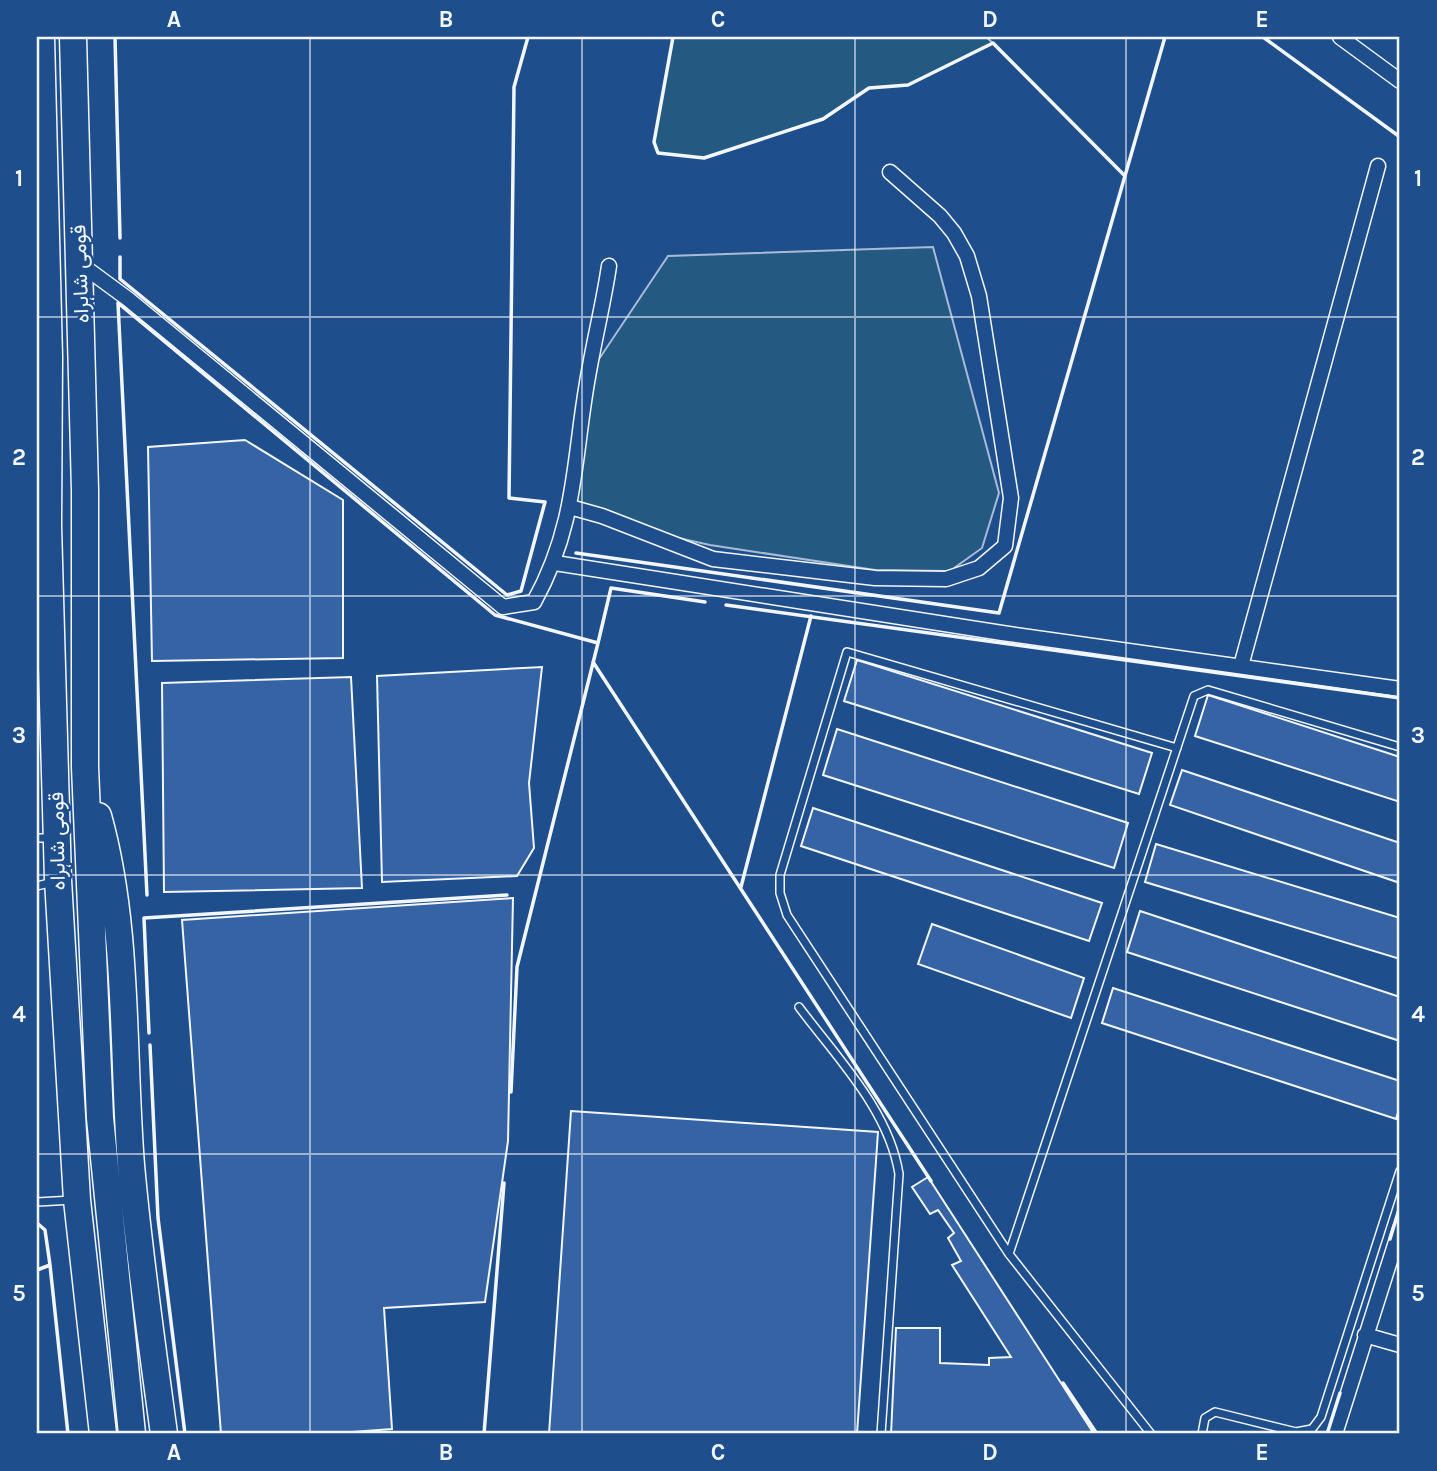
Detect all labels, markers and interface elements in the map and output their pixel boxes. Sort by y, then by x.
text: A [167,6,181,33]
text: B [439,6,453,33]
text: C [711,6,725,33]
text: D [982,6,998,33]
text: E [1255,6,1269,33]
text: 1 [15,165,23,192]
text: 1 [1414,165,1422,192]
street label: قومی شاہراہ [66,224,95,324]
text: 2 [12,444,26,471]
text: 2 [1411,444,1425,471]
text: 3 [12,722,26,749]
text: 3 [1411,722,1425,749]
street label: قومی شاہراہ [44,792,71,890]
text: 4 [12,1001,26,1028]
text: 4 [1411,1001,1425,1028]
text: 5 [12,1280,26,1307]
text: 5 [1411,1280,1425,1307]
text: A [167,1439,181,1466]
text: B [439,1439,453,1466]
text: C [711,1439,725,1466]
text: D [982,1439,998,1466]
text: E [1255,1439,1269,1466]

